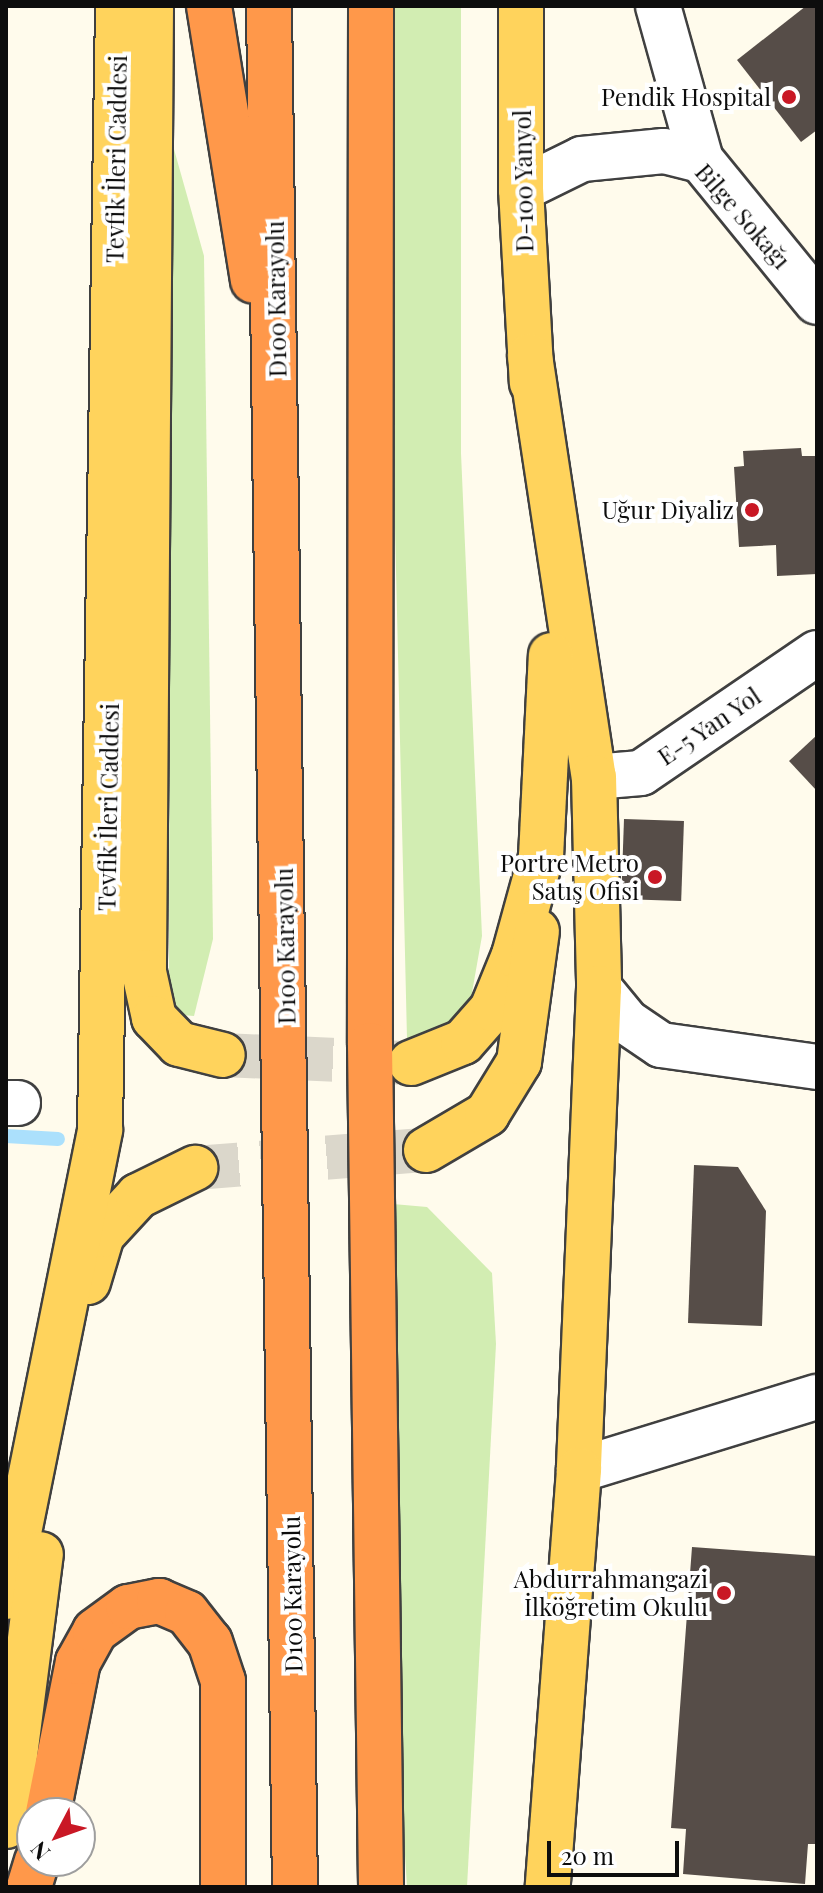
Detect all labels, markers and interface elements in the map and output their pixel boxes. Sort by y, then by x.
street label: Tevfik İleri Caddesi [100,55,132,263]
place label: Pendik Hospital [601,83,771,111]
marker: Pendik Hospital [778,86,800,108]
street label: D-100 Yanyol [507,109,539,253]
street label: Bilge Sokağı [690,158,796,274]
street label: D100 Karayolu [260,220,292,378]
place label: Uğur Diyaliz [601,496,734,524]
marker: Uğur Diyaliz [741,499,763,521]
street label: E-5 Yan Yol [651,681,767,771]
street label: Tevfik İleri Caddesi [92,703,124,911]
place label: Portre Metro Satış Ofisi [500,849,639,905]
street label: D100 Karayolu [269,867,301,1025]
marker: Portre Metro Satış Ofisi [646,868,664,886]
street label: D100 Karayolu [276,1515,308,1673]
place label: Abdurrahmangazi İlköğretim Okulu [514,1565,708,1621]
marker: Abdurrahmangazi İlköğretim Okulu [715,1584,733,1602]
north arrow [16,1797,96,1877]
scale bar [551,1825,683,1875]
text: N [23,1836,56,1867]
text: 20 m [561,1839,614,1871]

